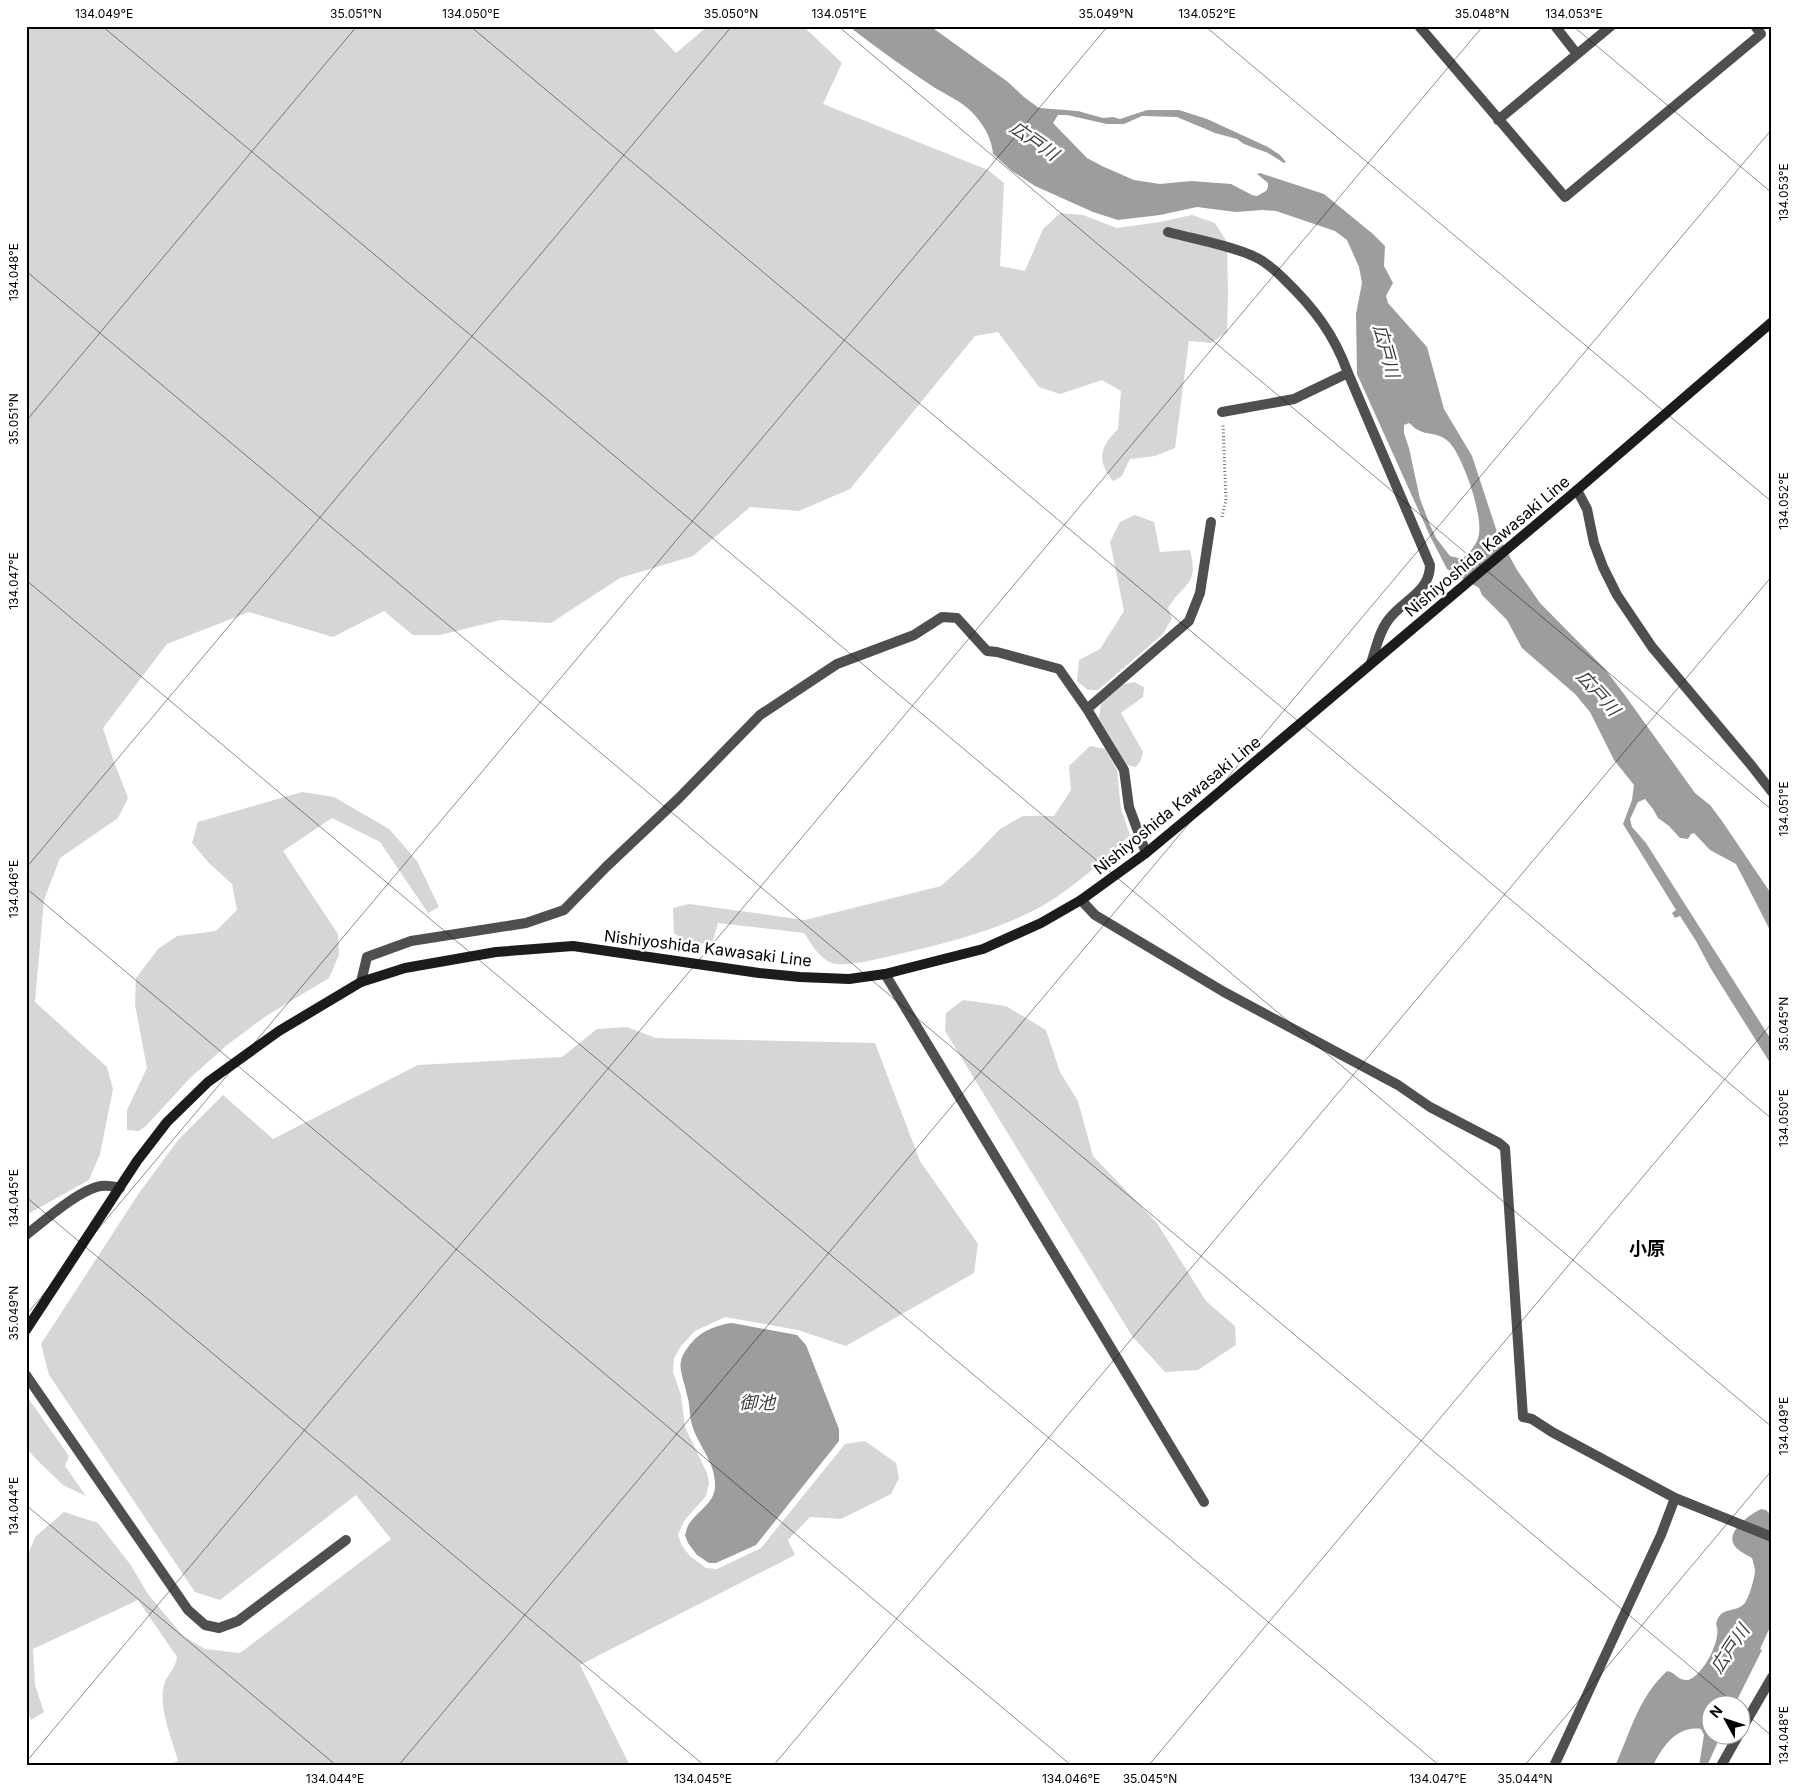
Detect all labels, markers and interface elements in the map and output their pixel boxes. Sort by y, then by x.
text: 134.049°E [75,6,133,21]
text: 35.051°N [330,6,382,21]
text: 134.050°E [442,6,500,21]
text: 35.050°N [704,6,758,21]
text: 134.051°E [811,6,867,21]
text: 35.049°N [1079,6,1133,21]
text: 134.052°E [1178,6,1236,21]
text: 35.048°N [1455,6,1509,21]
text: 134.053°E [1545,6,1603,21]
water label: 広戸川 [1006,117,1064,166]
text: 134.053°E [1776,163,1791,221]
text: 134.048°E [6,243,21,301]
water label: 広戸川 [1369,322,1404,382]
text: 35.051°N [6,393,21,445]
street label: Nishiyoshida Kawasaki Line [1400,471,1574,621]
text: 134.052°E [1776,472,1791,530]
text: 134.047°E [6,552,21,610]
water label: 広戸川 [1573,666,1626,721]
street label: Nishiyoshida Kawasaki Line [1089,731,1265,879]
text: 134.051°E [1776,781,1791,837]
text: 134.046°E [6,860,21,918]
street label: Nishiyoshida Kawasaki Line [603,925,813,971]
text: 35.045°N [1776,997,1791,1051]
text: 134.050°E [1776,1089,1791,1147]
text: 134.045°E [6,1169,21,1227]
district label: 小原 [1629,1238,1665,1259]
text: 35.049°N [6,1286,21,1340]
water label: 御池 [739,1392,777,1413]
text: 134.049°E [1776,1397,1791,1455]
text: 134.044°E [6,1477,21,1535]
water label: 広戸川 [1706,1619,1755,1677]
north arrow [1700,1694,1750,1744]
text: N [1706,1702,1726,1721]
text: 134.048°E [1776,1706,1791,1764]
text: 134.044°E [306,1771,364,1786]
text: 134.045°E [674,1771,732,1786]
text: 134.046°E [1042,1771,1100,1786]
text: 35.045°N [1123,1771,1177,1786]
text: 134.047°E [1409,1771,1467,1786]
text: 35.044°N [1498,1771,1552,1786]

